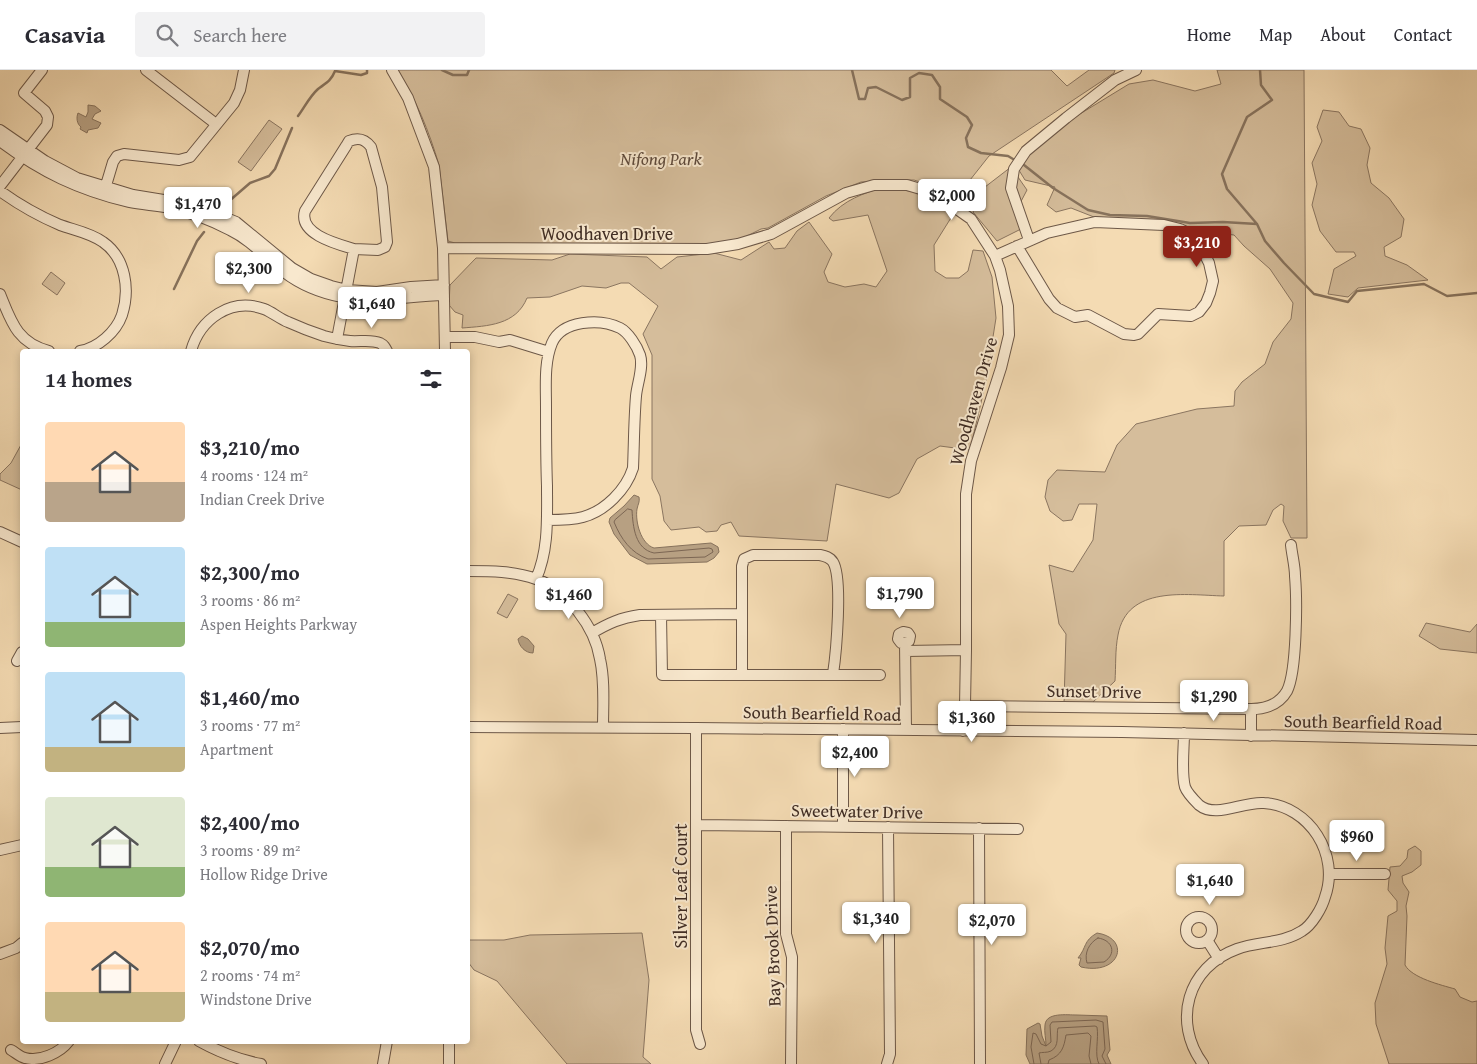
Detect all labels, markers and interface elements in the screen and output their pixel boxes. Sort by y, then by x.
search box [135,12,485,57]
text: Casavia [25,17,105,52]
icon: search [153,21,181,49]
text: Search here [193,21,287,49]
text: Home [1187,21,1231,48]
text: Map [1259,21,1292,48]
text: About [1320,21,1366,48]
text: Contact [1394,21,1452,48]
park label: Nifong Park [619,145,702,172]
pin: $2,000 [911,178,993,221]
text: $2,000 [929,183,975,207]
pin: $1,470 [157,186,239,229]
text: $1,470 [175,191,221,215]
street label: Woodhaven Drive [541,220,673,247]
pin: $3,210 [1156,226,1238,268]
text: $3,210 [1174,230,1220,254]
pin: $2,300 [208,252,290,294]
text: $2,300 [226,256,272,280]
pin: $1,640 [331,286,413,329]
text: $1,640 [349,291,395,315]
street label: Woodhaven Drive [942,334,1004,468]
text: 14 homes [45,364,132,395]
icon: filters [417,365,445,393]
text: $3,210/mo [200,432,300,463]
icon: home [85,442,145,502]
text: 4 rooms · 124 m² [200,463,308,487]
text: Indian Creek Drive [200,487,325,511]
text: $2,300/mo [200,557,300,588]
icon: home [85,567,145,627]
pin: $1,790 [859,576,941,619]
pin: $1,460 [528,578,610,620]
text: $1,790 [877,581,923,605]
text: $1,460 [546,582,592,606]
text: 3 rooms · 86 m² [200,588,300,612]
text: Aspen Heights Parkway [200,612,357,636]
street label: Sunset Drive [1046,677,1142,705]
pin: $1,290 [1173,680,1255,722]
text: $1,460/mo [200,682,300,713]
text: $1,290 [1191,684,1237,708]
icon: home [85,692,145,752]
street label: South Bearfield Road [743,698,902,728]
pin: $1,360 [931,700,1013,743]
text: $1,360 [949,705,995,729]
street label: South Bearfield Road [1284,707,1443,737]
text: 3 rooms · 77 m² [200,713,300,737]
pin: $2,400 [814,736,896,778]
text: Apartment [200,737,273,761]
text: $2,400 [832,740,878,764]
street label: Sweetwater Drive [791,796,923,826]
text: $2,400/mo [200,807,300,838]
icon: home [85,817,145,877]
pin: $960 [1327,820,1387,862]
street label: Silver Leaf Court [667,823,694,949]
text: $960 [1340,824,1374,848]
text: 3 rooms · 89 m² [200,838,300,862]
text: Hollow Ridge Drive [200,862,328,886]
pin: $1,640 [1169,864,1251,906]
text: $1,640 [1187,868,1233,892]
street label: Bay Brook Drive [756,885,788,1007]
pin: $1,340 [835,902,917,944]
pin: $2,070 [951,904,1033,946]
text: $1,340 [853,906,899,930]
text: $2,070 [969,908,1015,932]
text: $2,070/mo [200,932,300,963]
icon: home [85,942,145,1002]
text: 2 rooms · 74 m² [200,963,300,987]
text: Windstone Drive [200,987,312,1011]

